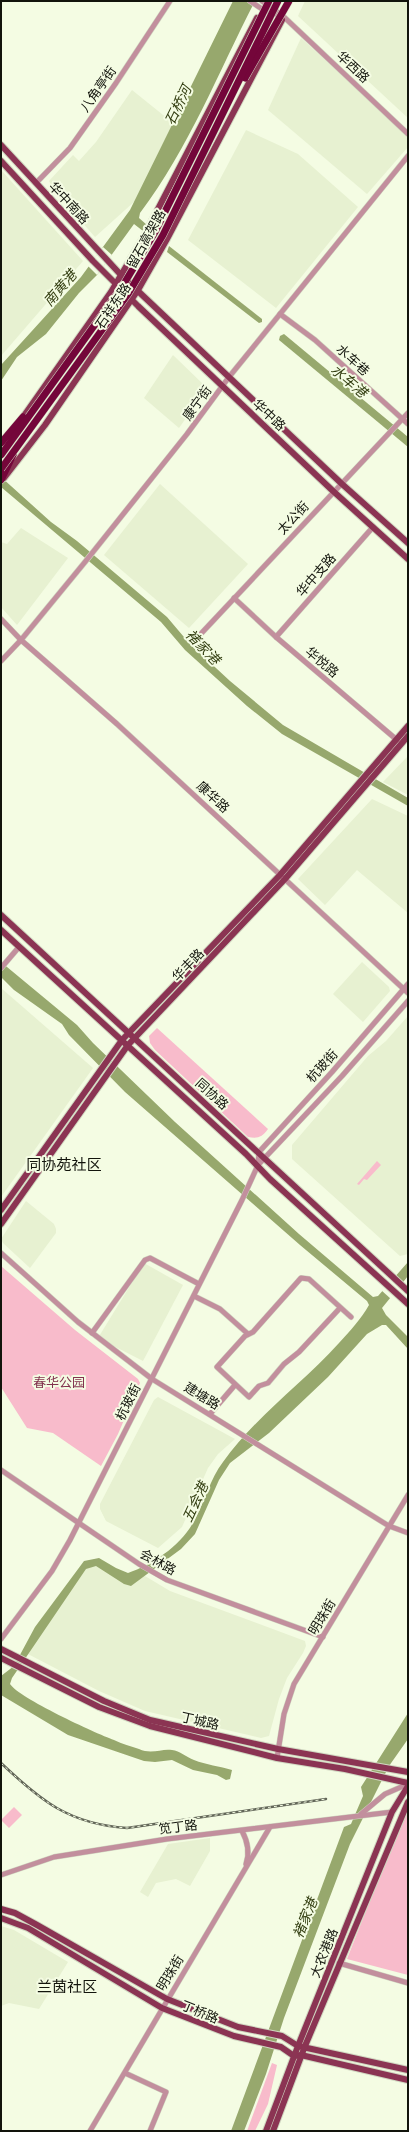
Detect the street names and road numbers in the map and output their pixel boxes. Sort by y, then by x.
street label: 华西路 [333,47,373,87]
street label: 八角亭街 [76,63,120,115]
street label: 华中南路 [45,178,93,228]
street label: 留石高架路 [123,206,169,272]
street label: 石祥东路 [91,280,135,332]
street label: 水车巷 [333,341,373,379]
street label: 康宁街 [179,382,215,424]
street label: 华中路 [249,395,289,435]
street label: 太公街 [273,498,313,538]
street label: 华中支路 [293,550,339,600]
street label: 华悦路 [302,643,342,681]
street label: 康华路 [193,777,233,817]
street label: 华丰路 [168,945,208,985]
street label: 杭玻街 [303,1046,341,1086]
street label: 同协路 [192,1075,232,1113]
street label: 建塘路 [181,1379,223,1413]
street label: 杭玻街 [112,1381,144,1423]
street label: 会林路 [137,1545,179,1579]
street label: 明珠街 [305,1596,339,1638]
street label: 丁城路 [179,1708,221,1734]
street label: 笕丁路 [158,1816,198,1838]
street label: 大农港路 [306,1926,342,1980]
street label: 明珠街 [153,1952,187,1994]
street label: 丁桥路 [179,1997,221,2027]

